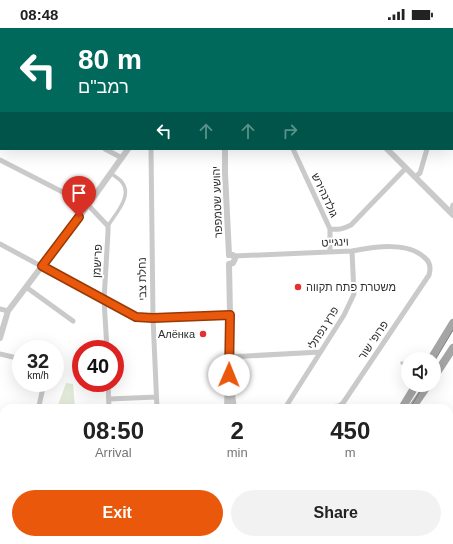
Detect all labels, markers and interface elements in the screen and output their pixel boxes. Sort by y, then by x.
text: 08:48 [20,6,58,23]
icon: left [12,44,64,96]
text: 80 m [78,44,142,75]
text: רמב"ם [78,77,129,97]
icon: left [153,120,175,142]
icon: ahead [195,120,217,142]
icon: ahead [237,120,259,142]
icon: right [279,120,301,142]
street label: יהושע שטמפפר [210,166,224,238]
street label: גולדנהירש [310,171,341,219]
pin [62,176,96,217]
icon: arrive [68,182,90,204]
street label: וינגייט [321,235,349,249]
street label: פרישמן [90,243,104,278]
street label: נחלת צבי [136,257,148,301]
place label: משטרת פתח תקווה [306,281,396,293]
marker: משטרת פתח תקווה [293,282,303,292]
street label: פרץ נפתלי [305,304,341,352]
street label: פרופ' שור [356,318,390,362]
place label: Алёнка [158,328,196,340]
marker: Алёнка [198,329,208,339]
speed limit sign: 40 [72,340,124,392]
text: 32 [27,350,49,372]
map controls [401,352,441,392]
button: sound [401,352,441,392]
position arrow [208,354,250,396]
text: km/h [27,370,49,381]
text: 08:50 [83,417,144,444]
text: 2 [230,417,244,444]
text: 450 [330,417,370,444]
text: Arrival [95,445,132,460]
text: min [227,445,248,460]
text: m [345,445,356,460]
button: Exit [12,490,223,536]
button: Share [231,490,441,536]

